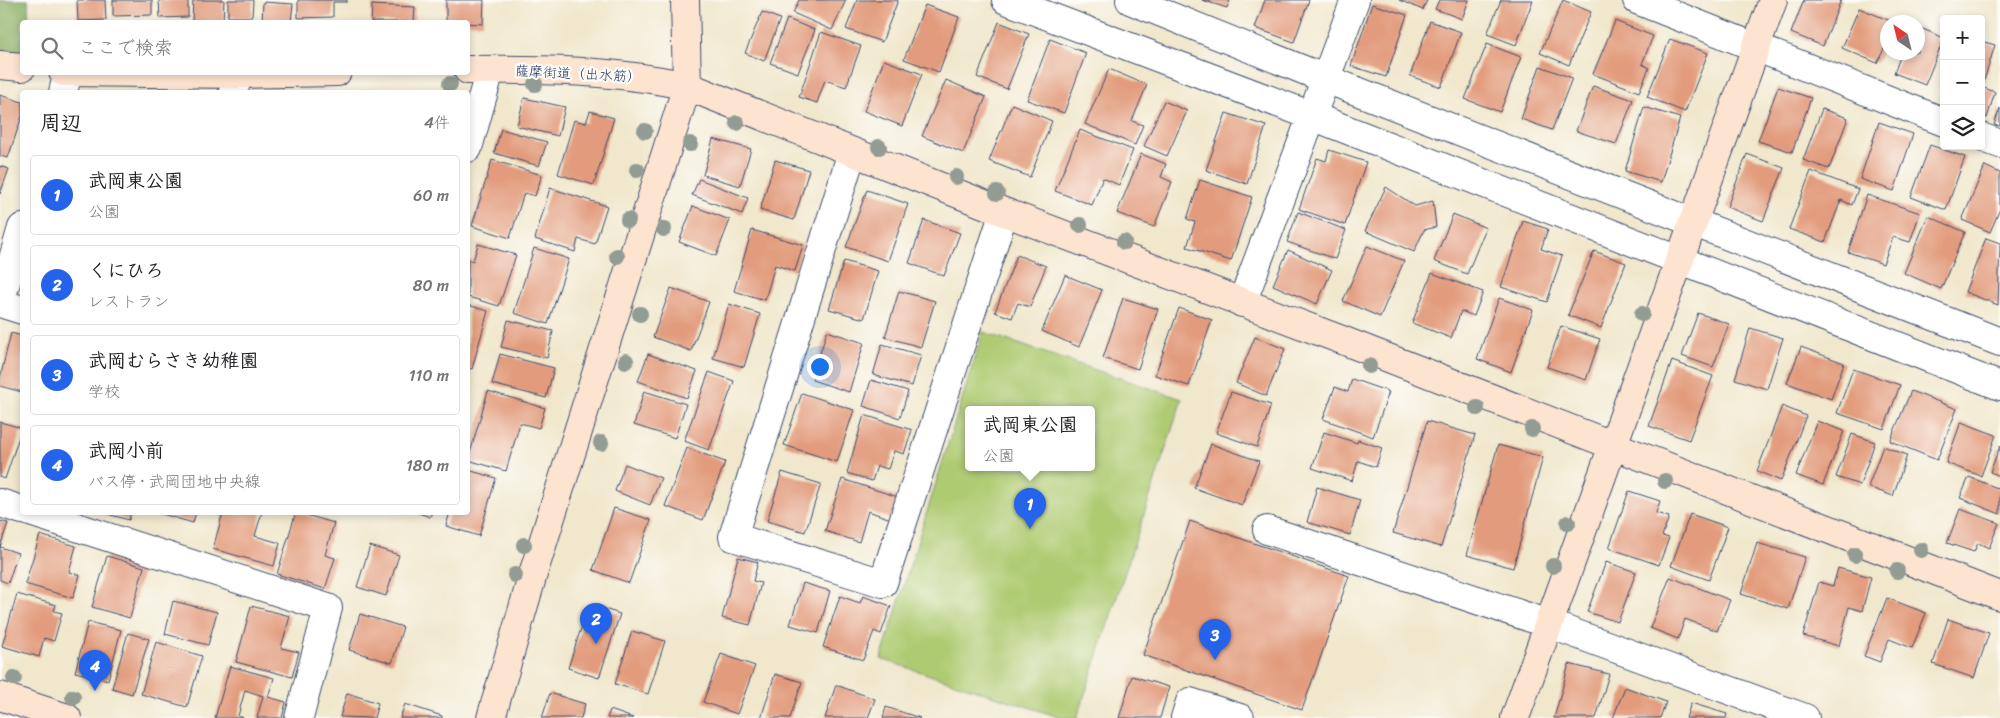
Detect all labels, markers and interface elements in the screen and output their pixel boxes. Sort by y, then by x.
north arrow [1880,15,1925,60]
map controls [1940,15,1985,150]
button: + [1940,15,1985,60]
search box [20,20,470,75]
text: ここで検索 [78,31,173,64]
icon: search [38,34,66,62]
street label: 薩摩街道（出水筋） [514,58,642,90]
button: − [1940,60,1985,105]
text: 周辺 [40,104,82,142]
button: layers [1940,105,1985,150]
text: 4件 [424,108,450,137]
text: 武岡東公園 [88,164,183,197]
text: 1 [54,181,60,210]
text: 60 m [413,181,449,210]
text: 公園 [88,197,120,226]
text: くにひろ [88,254,164,287]
text: 2 [52,271,62,300]
text: 80 m [413,271,449,300]
text: レストラン [88,287,169,316]
text: 武岡むらさき幼稚園 [88,344,259,377]
your location [807,354,833,380]
text: 3 [53,361,61,390]
text: 110 m [409,361,449,390]
text: 学校 [88,377,120,406]
popup [965,406,1095,471]
text: 武岡東公園 [982,408,1078,441]
text: 武岡小前 [88,434,164,467]
text: 公園 [982,441,1015,470]
text: 4 [52,451,62,480]
text: 180 m [406,451,449,480]
text: バス停 · 武岡団地中央線 [88,467,261,496]
pin: 1 [1014,488,1046,529]
pin: 2 [580,603,612,644]
pin: 3 [1199,619,1231,660]
pin: 4 [79,650,111,691]

